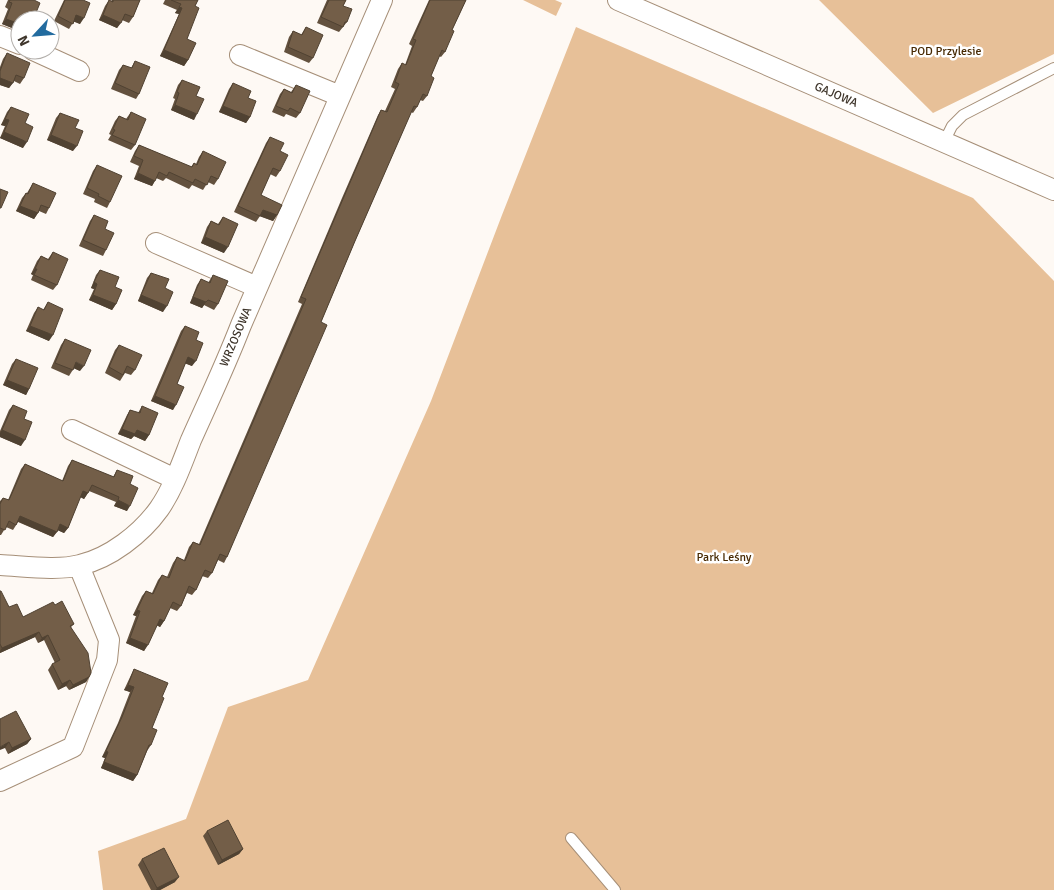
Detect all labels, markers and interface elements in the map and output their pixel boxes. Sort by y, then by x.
north arrow [10,10,60,60]
text: N [14,32,34,49]
park label: POD Przylesie [910,44,982,59]
street label: GAJOWA [812,79,861,111]
street label: WRZOSOWA [217,304,256,369]
park label: Park Leśny [697,550,752,565]

